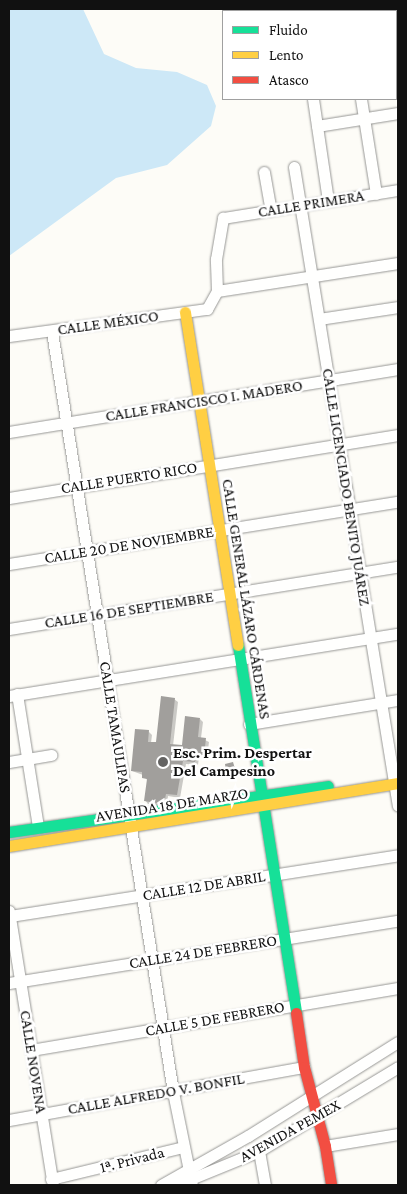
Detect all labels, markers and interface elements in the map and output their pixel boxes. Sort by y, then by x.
legend [222,10,397,100]
text: Fluido [269,22,308,38]
text: Lento [269,47,303,63]
text: Atasco [269,72,309,88]
street label: CALLE PRIMERA [257,186,365,222]
street label: CALLE MÉXICO [56,306,160,340]
street label: CALLE LICENCIADO BENITO JUÁREZ [318,367,374,607]
street label: CALLE FRANCISCO I. MADERO [104,376,304,426]
street label: CALLE PUERTO RICO [60,458,198,498]
street label: CALLE GENERAL LÁZARO CÁRDENAS [218,478,274,720]
street label: CALLE 20 DE NOVIEMBRE [43,522,215,568]
street label: CALLE 16 DE SEPTIEMBRE [43,587,215,633]
street label: CALLE TAMAULIPAS [95,660,135,794]
place label: Esc. Prim. Despertar Del Campesino [173,743,312,781]
marker: Esc. Prim. Despertar Del Campesino [157,756,169,768]
street label: AVENIDA 18 DE MARZO [94,783,250,827]
street label: CALLE 12 DE ABRIL [141,867,267,905]
street label: CALLE 24 DE FEBRERO [128,931,278,973]
street label: CALLE 5 DE FEBRERO [144,997,286,1041]
street label: CALLE NOVENA [15,1009,51,1115]
street label: CALLE ALFREDO V. BONFIL [66,1069,246,1119]
street label: AVENIDA PEMEX [236,1095,344,1167]
street label: 1ª. Privada [98,1143,166,1177]

